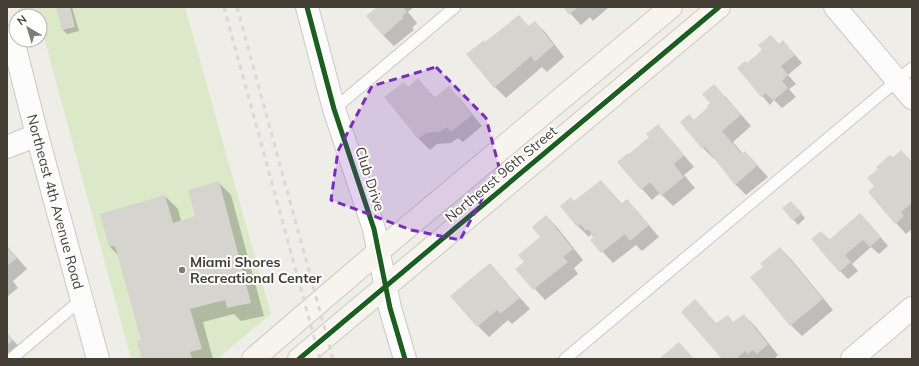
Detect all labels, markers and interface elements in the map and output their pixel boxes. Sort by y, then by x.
north arrow [8,8,48,48]
text: N [14,12,29,28]
street label: Northeast 4th Avenue Road [23,112,88,291]
street label: Northeast 96th Street [441,122,561,226]
street label: Club Drive [351,144,389,214]
place label: Miami Shores Recreational Center [190,253,322,287]
marker: Miami Shores Recreational Center [177,265,187,275]

